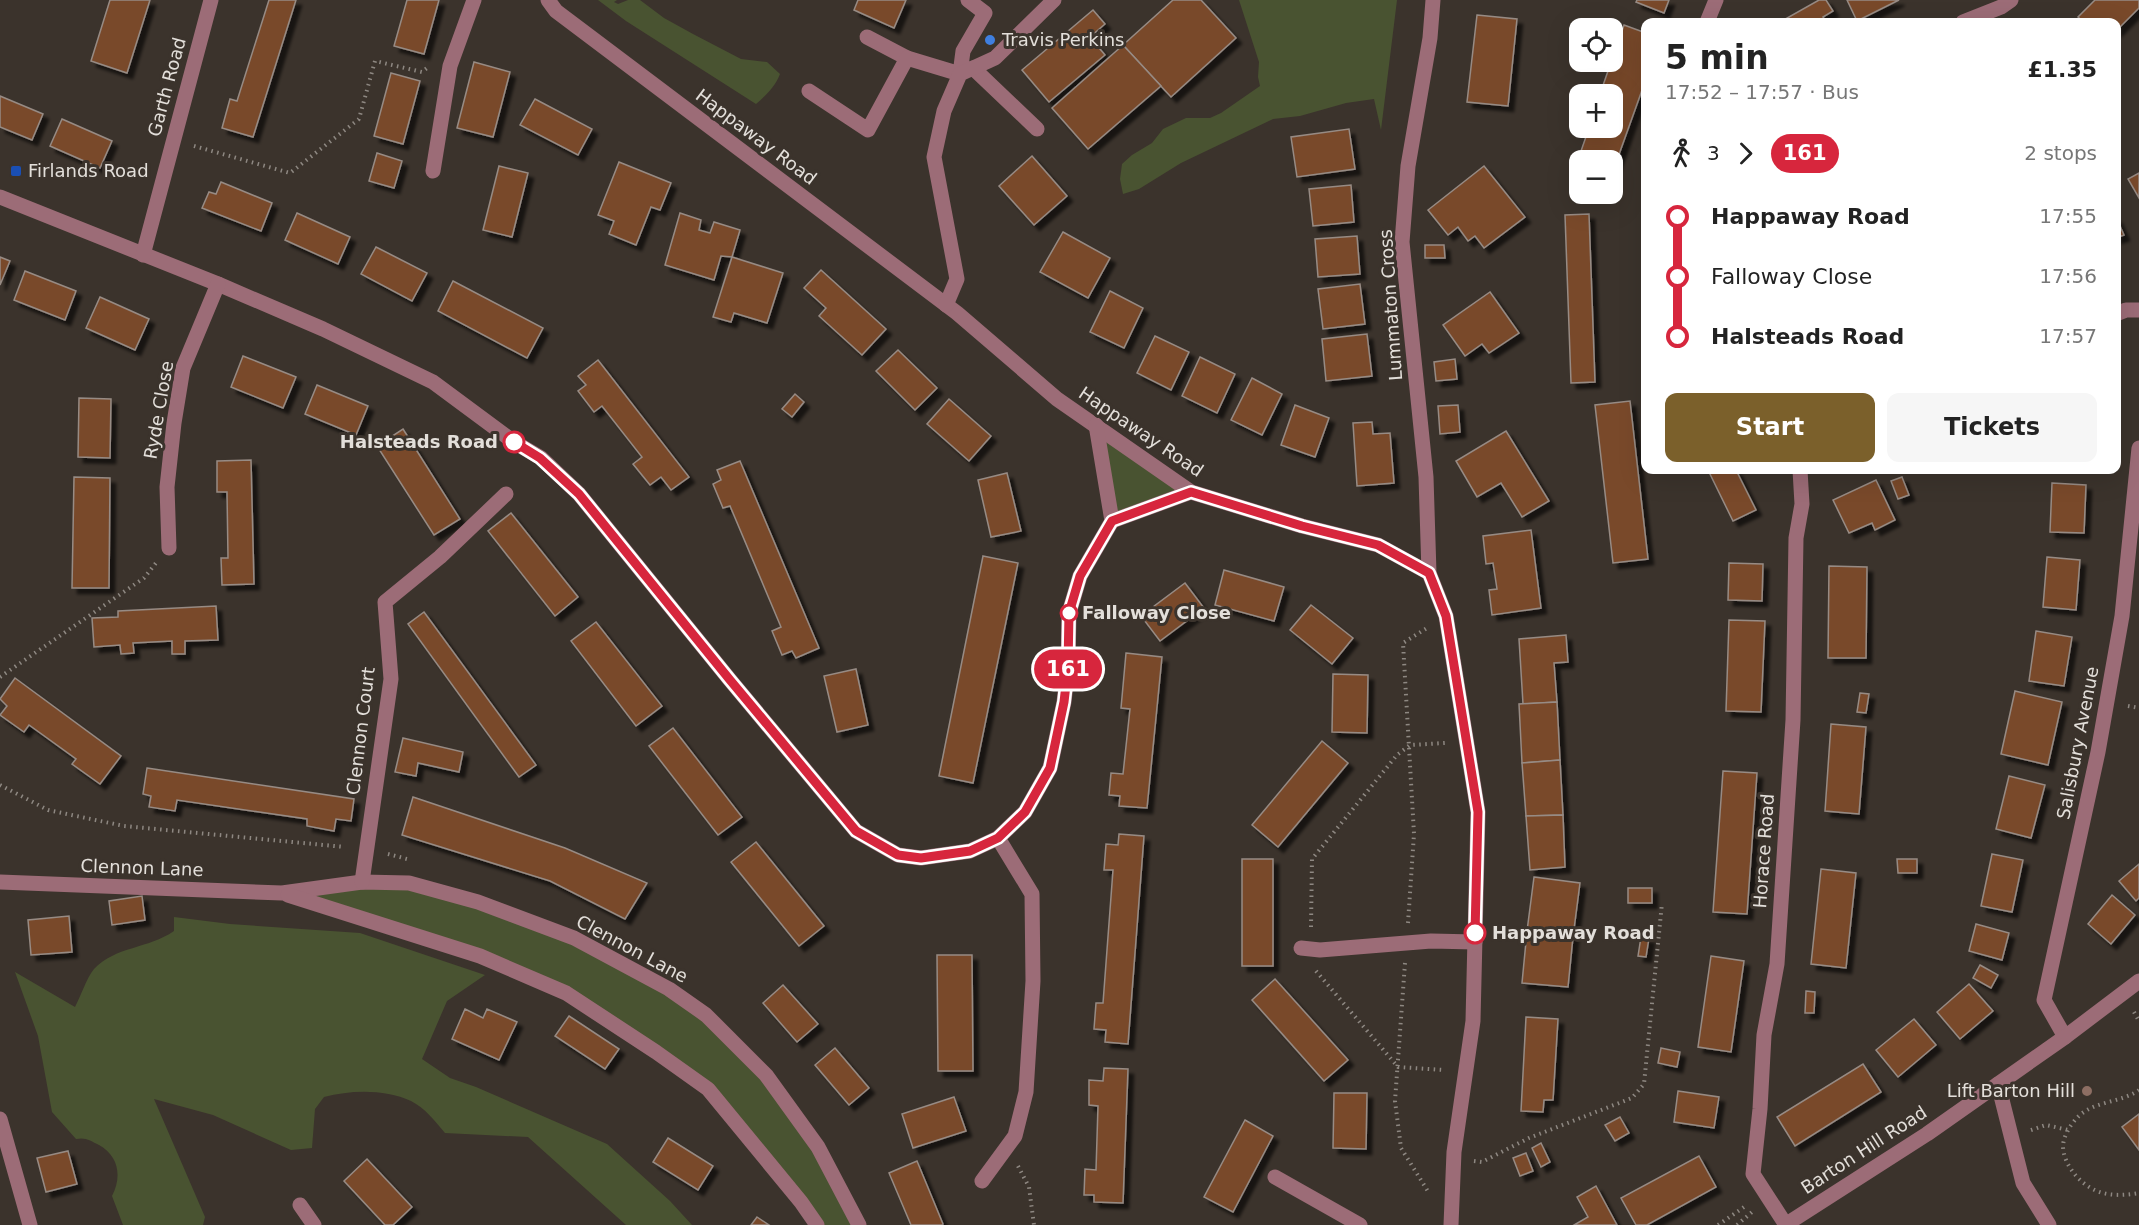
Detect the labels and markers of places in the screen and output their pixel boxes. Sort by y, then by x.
place label: Travis Perkins [1001,29,1124,50]
marker: Travis Perkins [983,33,997,47]
place label: Firlands Road [28,160,149,181]
marker: Firlands Road [9,164,23,178]
place label: Halsteads Road [340,431,498,452]
marker: Halsteads Road [503,431,525,453]
place label: Falloway Close [1082,602,1231,623]
marker: Falloway Close [1060,604,1078,622]
marker: Happaway Road [1464,922,1486,944]
place label: Happaway Road [1492,922,1655,943]
place label: Lift Barton Hill [1947,1080,2075,1101]
marker: Lift Barton Hill [2080,1084,2094,1098]

